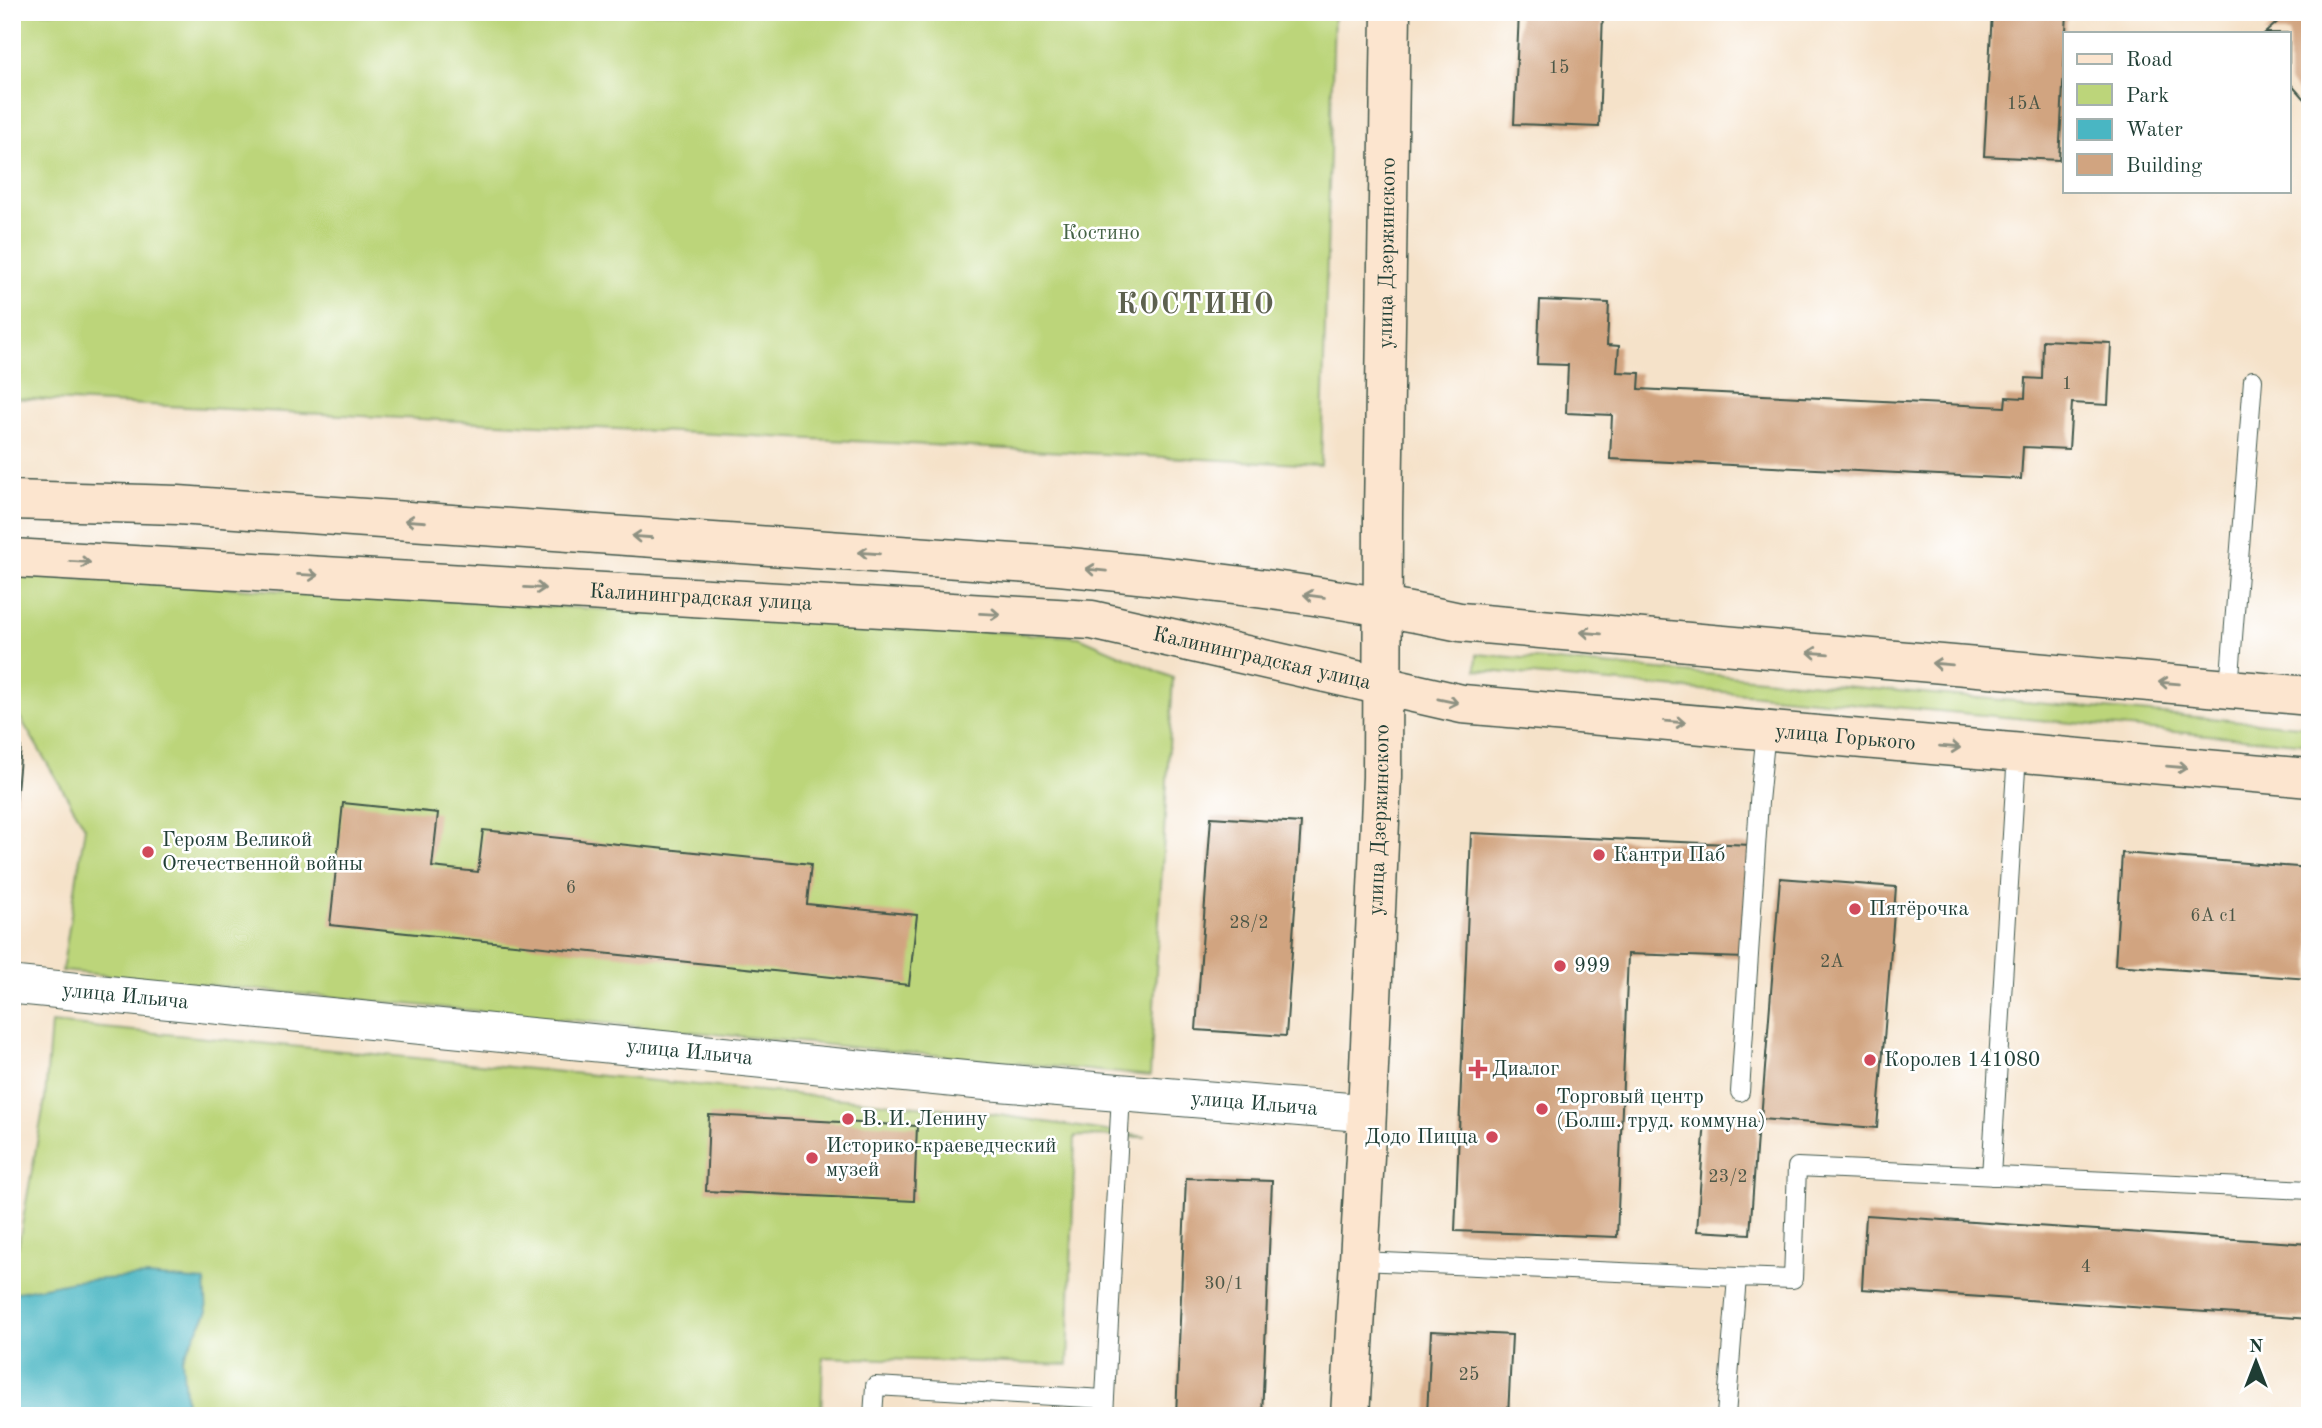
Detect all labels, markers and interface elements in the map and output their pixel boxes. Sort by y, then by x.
legend [2063,32,2290,192]
text: Road [2126,50,2173,71]
house number: 15 [1549,59,1569,77]
text: Park [2126,86,2169,107]
house number: 15А [2007,95,2042,113]
text: Water [2126,120,2183,141]
text: Building [2126,156,2203,177]
street label: улица Дзержинского [1375,157,1399,349]
park label: Костино [1062,223,1140,244]
district label: КОСТИНО [1116,291,1276,320]
house number: 1 [2062,375,2072,393]
one-way arrow [404,515,427,528]
one-way arrow [631,530,654,543]
one-way arrow [858,546,881,559]
one-way arrow [69,556,91,569]
one-way arrow [1085,563,1108,576]
one-way arrow [296,569,318,582]
street label: Калининградская улица [589,581,813,614]
one-way arrow [523,582,545,595]
one-way arrow [1303,590,1326,603]
one-way arrow [978,608,1001,621]
street label: Калининградская улица [1151,624,1373,694]
one-way arrow [1580,626,1603,639]
one-way arrow [1807,646,1829,659]
one-way arrow [1931,657,1954,670]
one-way arrow [2158,676,2180,689]
one-way arrow [1436,695,1459,709]
one-way arrow [1663,716,1686,729]
street label: улица Горького [1774,721,1917,754]
street label: улица Дзержинского [1365,724,1393,916]
one-way arrow [1938,741,1961,754]
one-way arrow [2165,761,2188,774]
place label: Героям Великой Отечественной войны [162,830,363,875]
marker: Героям Великой Отечественной войны [140,844,156,860]
place label: Кантри Паб [1613,845,1725,866]
marker: Кантри Паб [1591,847,1607,863]
house number: 6 [566,879,576,897]
place label: Пятёрочка [1869,899,1969,920]
marker: Пятёрочка [1847,901,1863,917]
house number: 6А с1 [2190,907,2238,925]
house number: 28/2 [1229,914,1269,932]
house number: 2А [1820,953,1844,971]
place label: 999 [1574,956,1611,977]
marker: 999 [1552,958,1568,974]
street label: улица Ильича [61,980,190,1013]
street label: улица Ильича [625,1035,754,1069]
place label: Королев 141080 [1884,1050,2040,1071]
marker: Королев 141080 [1862,1052,1878,1068]
place label: Диалог [1492,1059,1559,1080]
marker: Диалог [1470,1061,1486,1077]
place label: Торговый центр (Болш. труд. коммуна) [1556,1087,1766,1132]
street label: улица Ильича [1190,1088,1319,1119]
marker: Торговый центр (Болш. труд. коммуна) [1534,1101,1550,1117]
place label: В. И. Ленину [862,1109,988,1130]
marker: В. И. Ленину [840,1111,856,1127]
place label: Додо Пицца [1365,1127,1478,1148]
marker: Додо Пицца [1484,1129,1500,1145]
place label: Историко-краеведческий музей [826,1136,1057,1181]
marker: Историко-краеведческий музей [804,1150,820,1166]
house number: 23/2 [1708,1168,1748,1186]
house number: 4 [2081,1258,2091,1276]
house number: 30/1 [1204,1275,1244,1293]
north arrow [2220,1326,2290,1396]
text: N [2249,1338,2264,1357]
house number: 25 [1459,1366,1479,1384]

